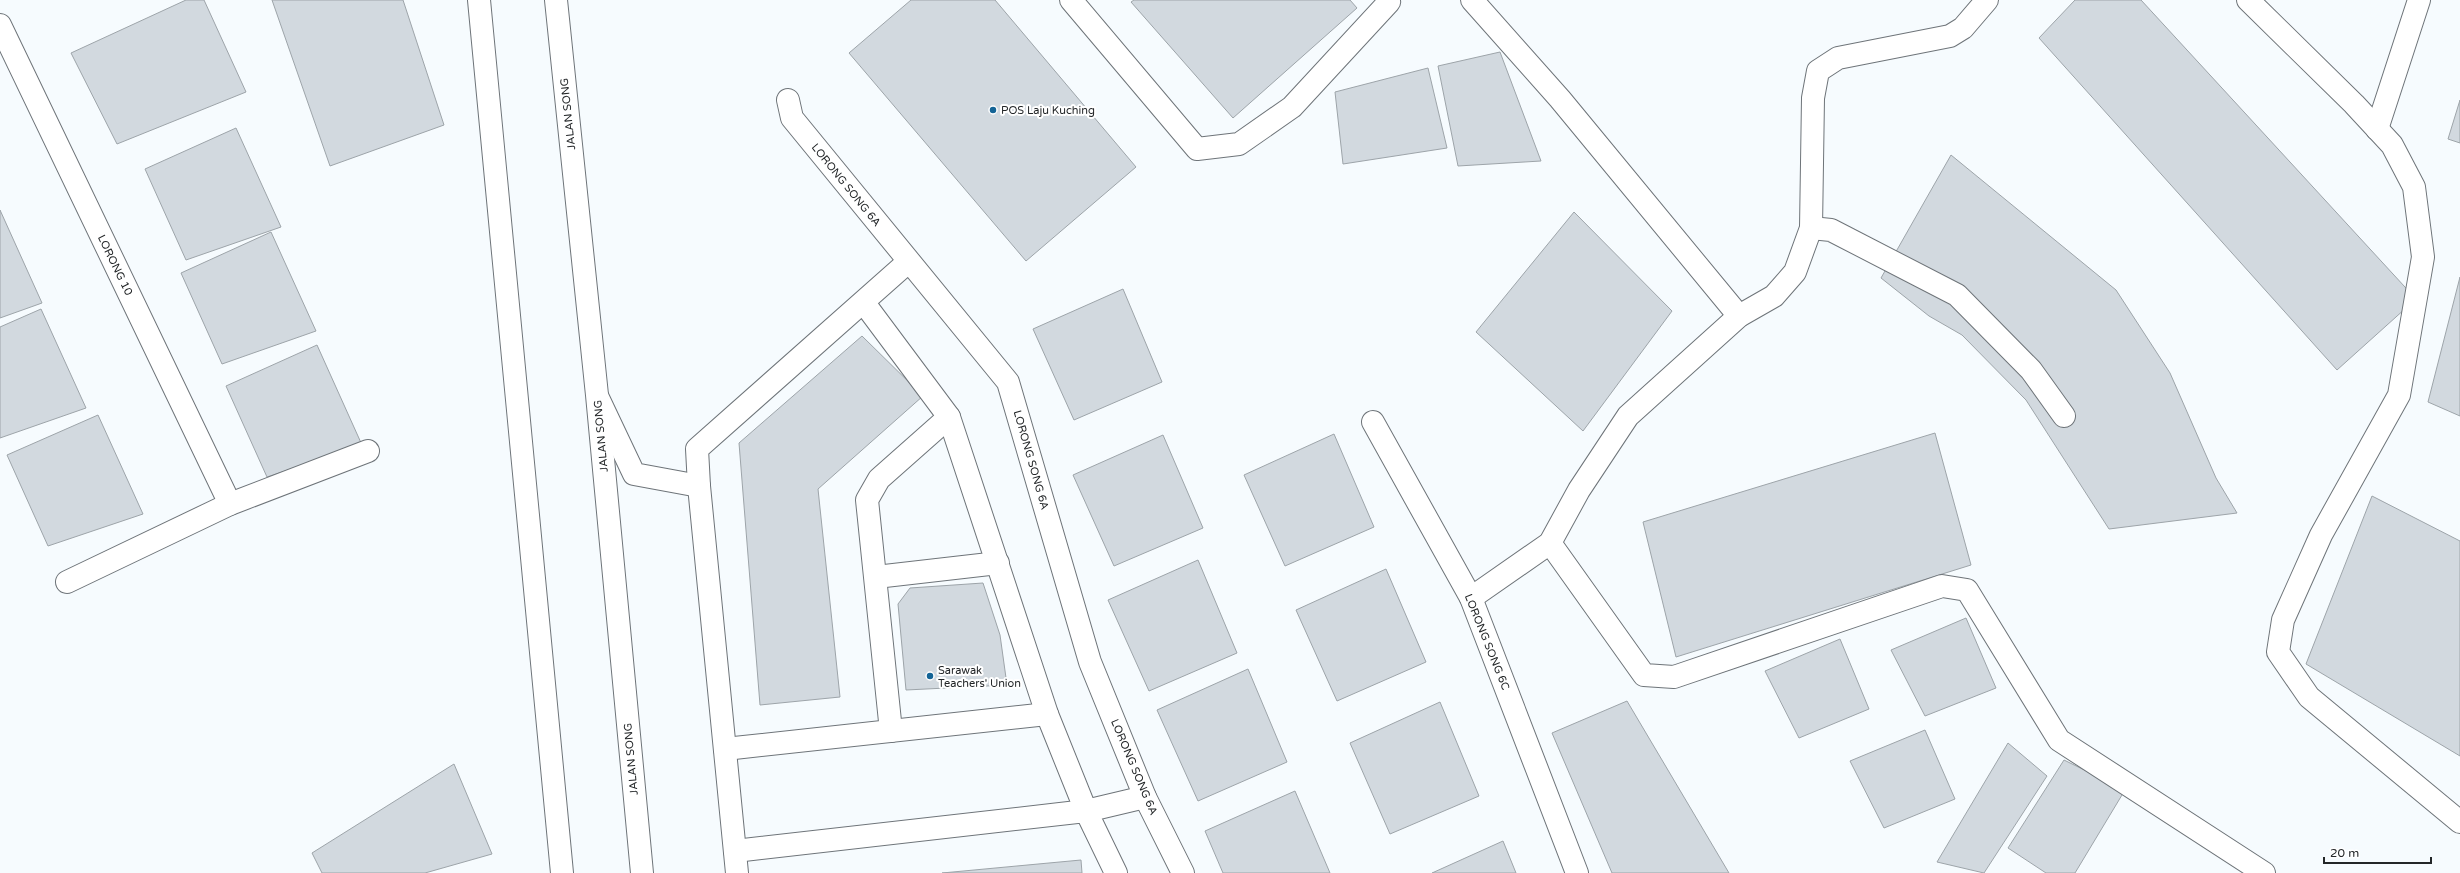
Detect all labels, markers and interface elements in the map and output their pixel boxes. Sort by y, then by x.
street label: JALAN SONG [558,77,578,151]
place label: POS Laju Kuching [1001,104,1095,117]
marker: POS Laju Kuching [988,105,998,115]
street label: LORONG SONG 6A [809,141,883,229]
street label: LORONG 10 [95,233,135,298]
street label: JALAN SONG [591,399,611,473]
street label: LORONG SONG 6A [1011,409,1051,511]
street label: LORONG SONG 6C [1462,592,1512,692]
place label: Sarawak Teachers' Union [938,664,1021,690]
marker: Sarawak Teachers' Union [925,671,935,681]
street label: LORONG SONG 6A [1108,717,1160,817]
street label: JALAN SONG [621,722,641,796]
scale bar [2324,839,2431,865]
text: 20 m [2330,846,2359,860]

